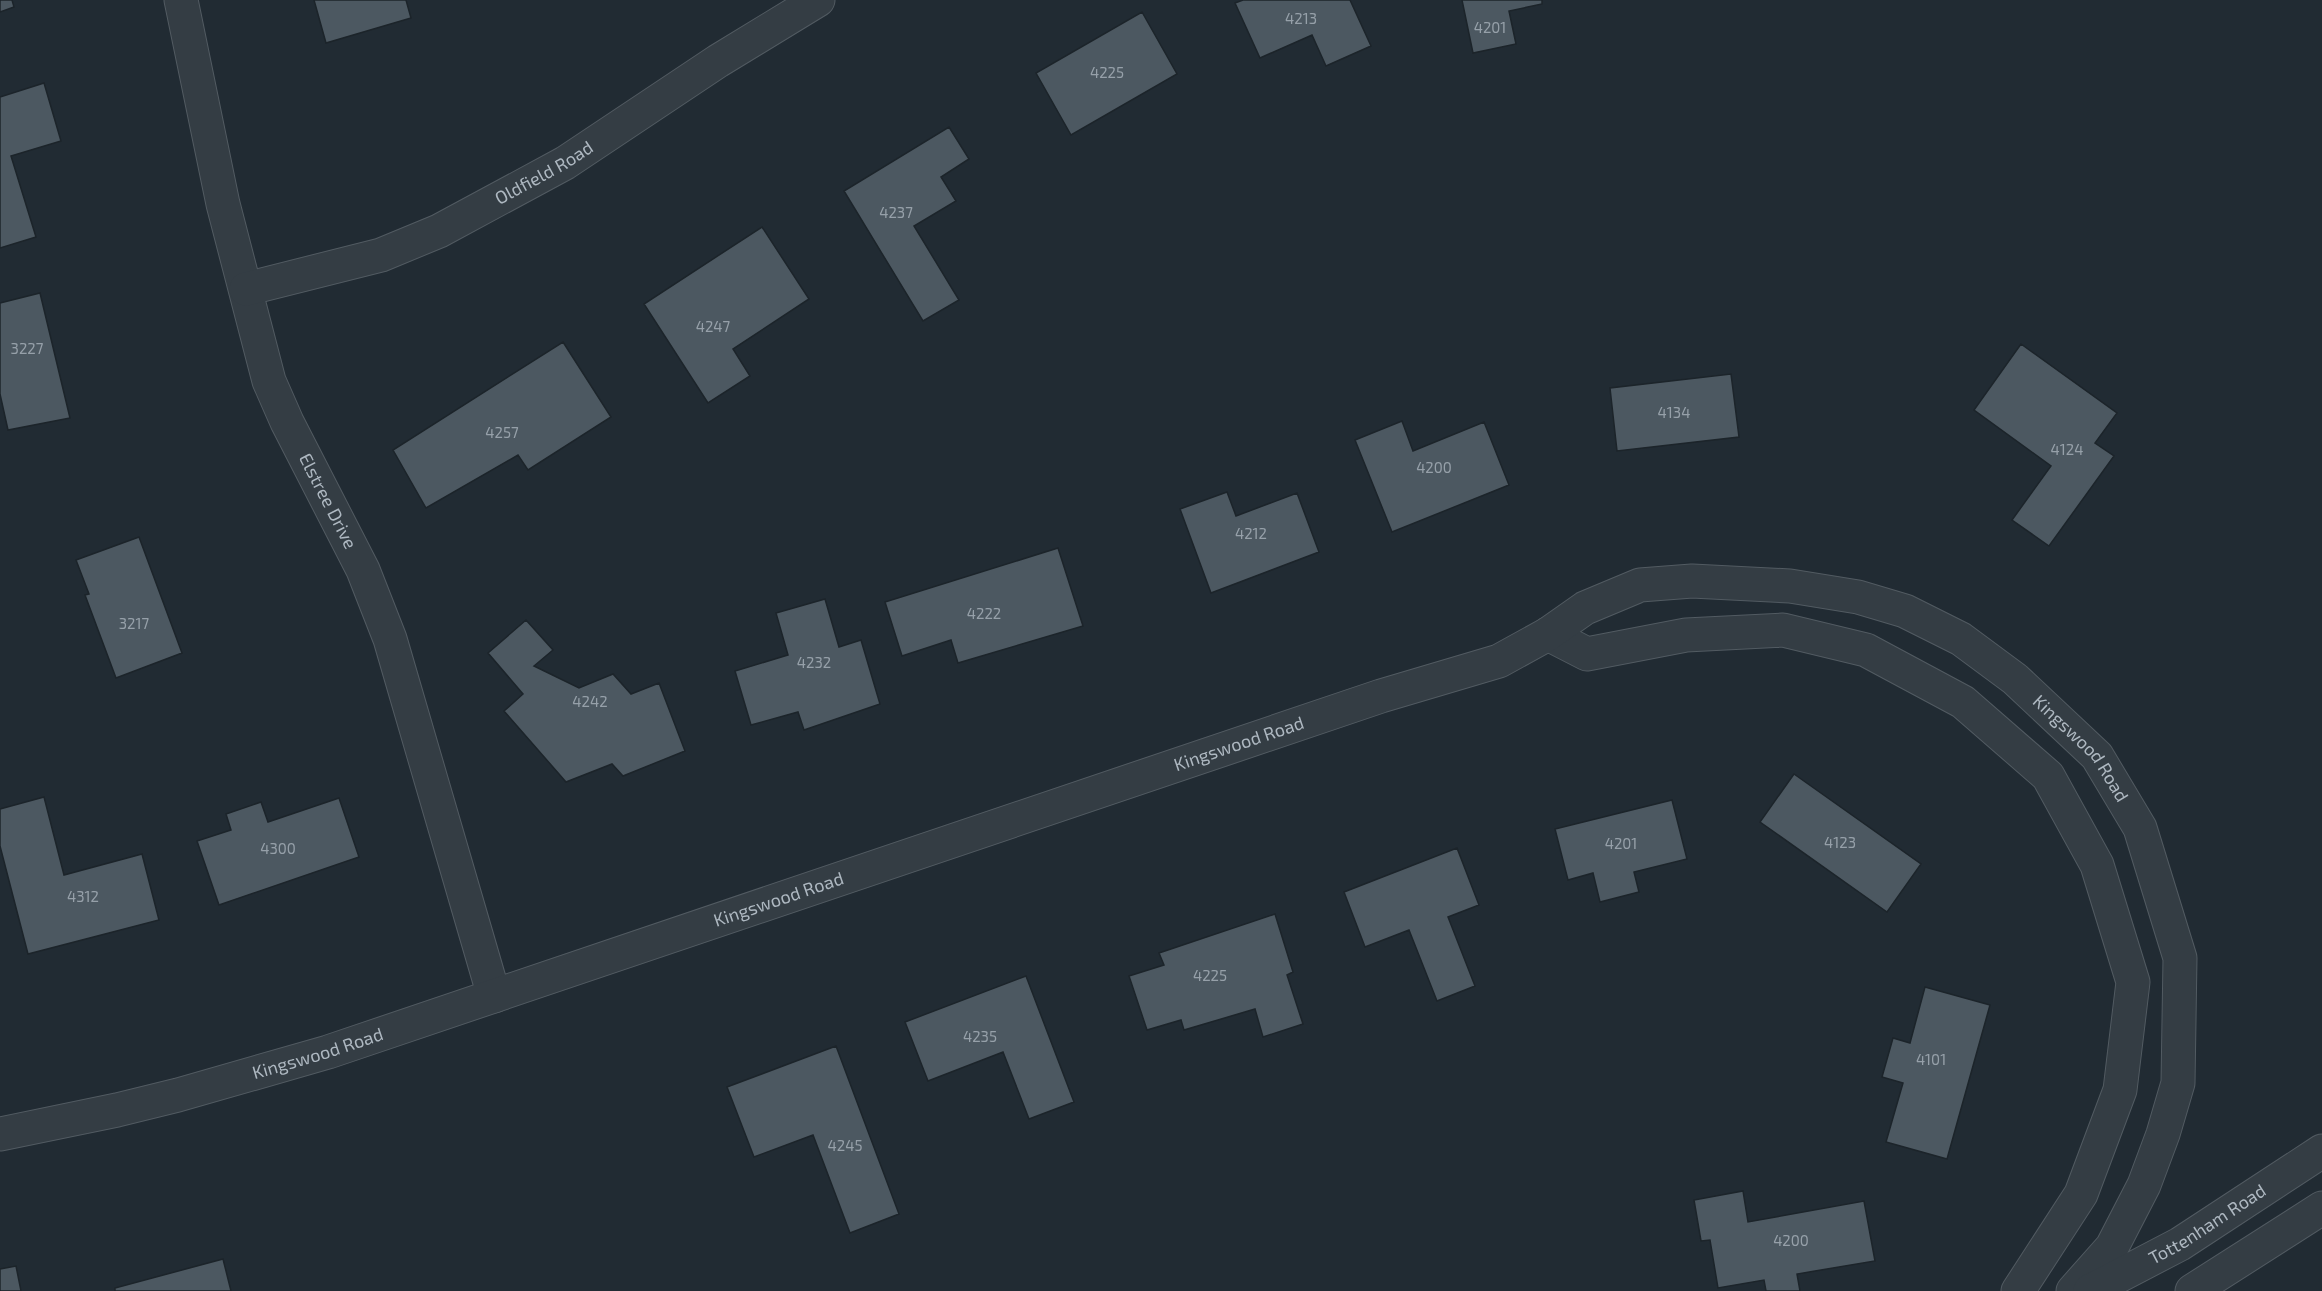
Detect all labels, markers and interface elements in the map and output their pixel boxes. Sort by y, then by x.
house number: 4213 [1285,9,1317,27]
house number: 4201 [1474,18,1506,36]
house number: 4225 [1090,63,1124,81]
street label: Oldfield Road [491,135,597,209]
house number: 4237 [879,203,913,221]
house number: 4247 [696,317,731,335]
house number: 3227 [11,339,44,357]
house number: 4134 [1658,403,1690,421]
house number: 4257 [485,423,519,441]
house number: 4124 [2051,440,2083,458]
street label: Elstree Drive [295,449,362,552]
house number: 4200 [1416,458,1452,476]
house number: 4212 [1235,524,1267,542]
house number: 4222 [967,604,1001,622]
house number: 3217 [119,614,150,632]
house number: 4232 [797,653,831,671]
street label: Kingswood Road [2029,690,2134,806]
house number: 4242 [572,692,608,710]
street label: Kingswood Road [1171,711,1307,775]
house number: 4123 [1824,833,1856,851]
house number: 4201 [1605,834,1637,852]
house number: 4300 [260,839,296,857]
street label: Kingswood Road [710,867,846,931]
house number: 4312 [67,887,99,905]
house number: 4225 [1193,966,1227,984]
street label: Kingswood Road [249,1022,386,1083]
house number: 4235 [963,1027,997,1045]
house number: 4101 [1916,1050,1946,1068]
house number: 4245 [828,1136,862,1154]
street label: Tottenham Road [2145,1179,2270,1268]
house number: 4200 [1773,1231,1809,1249]

